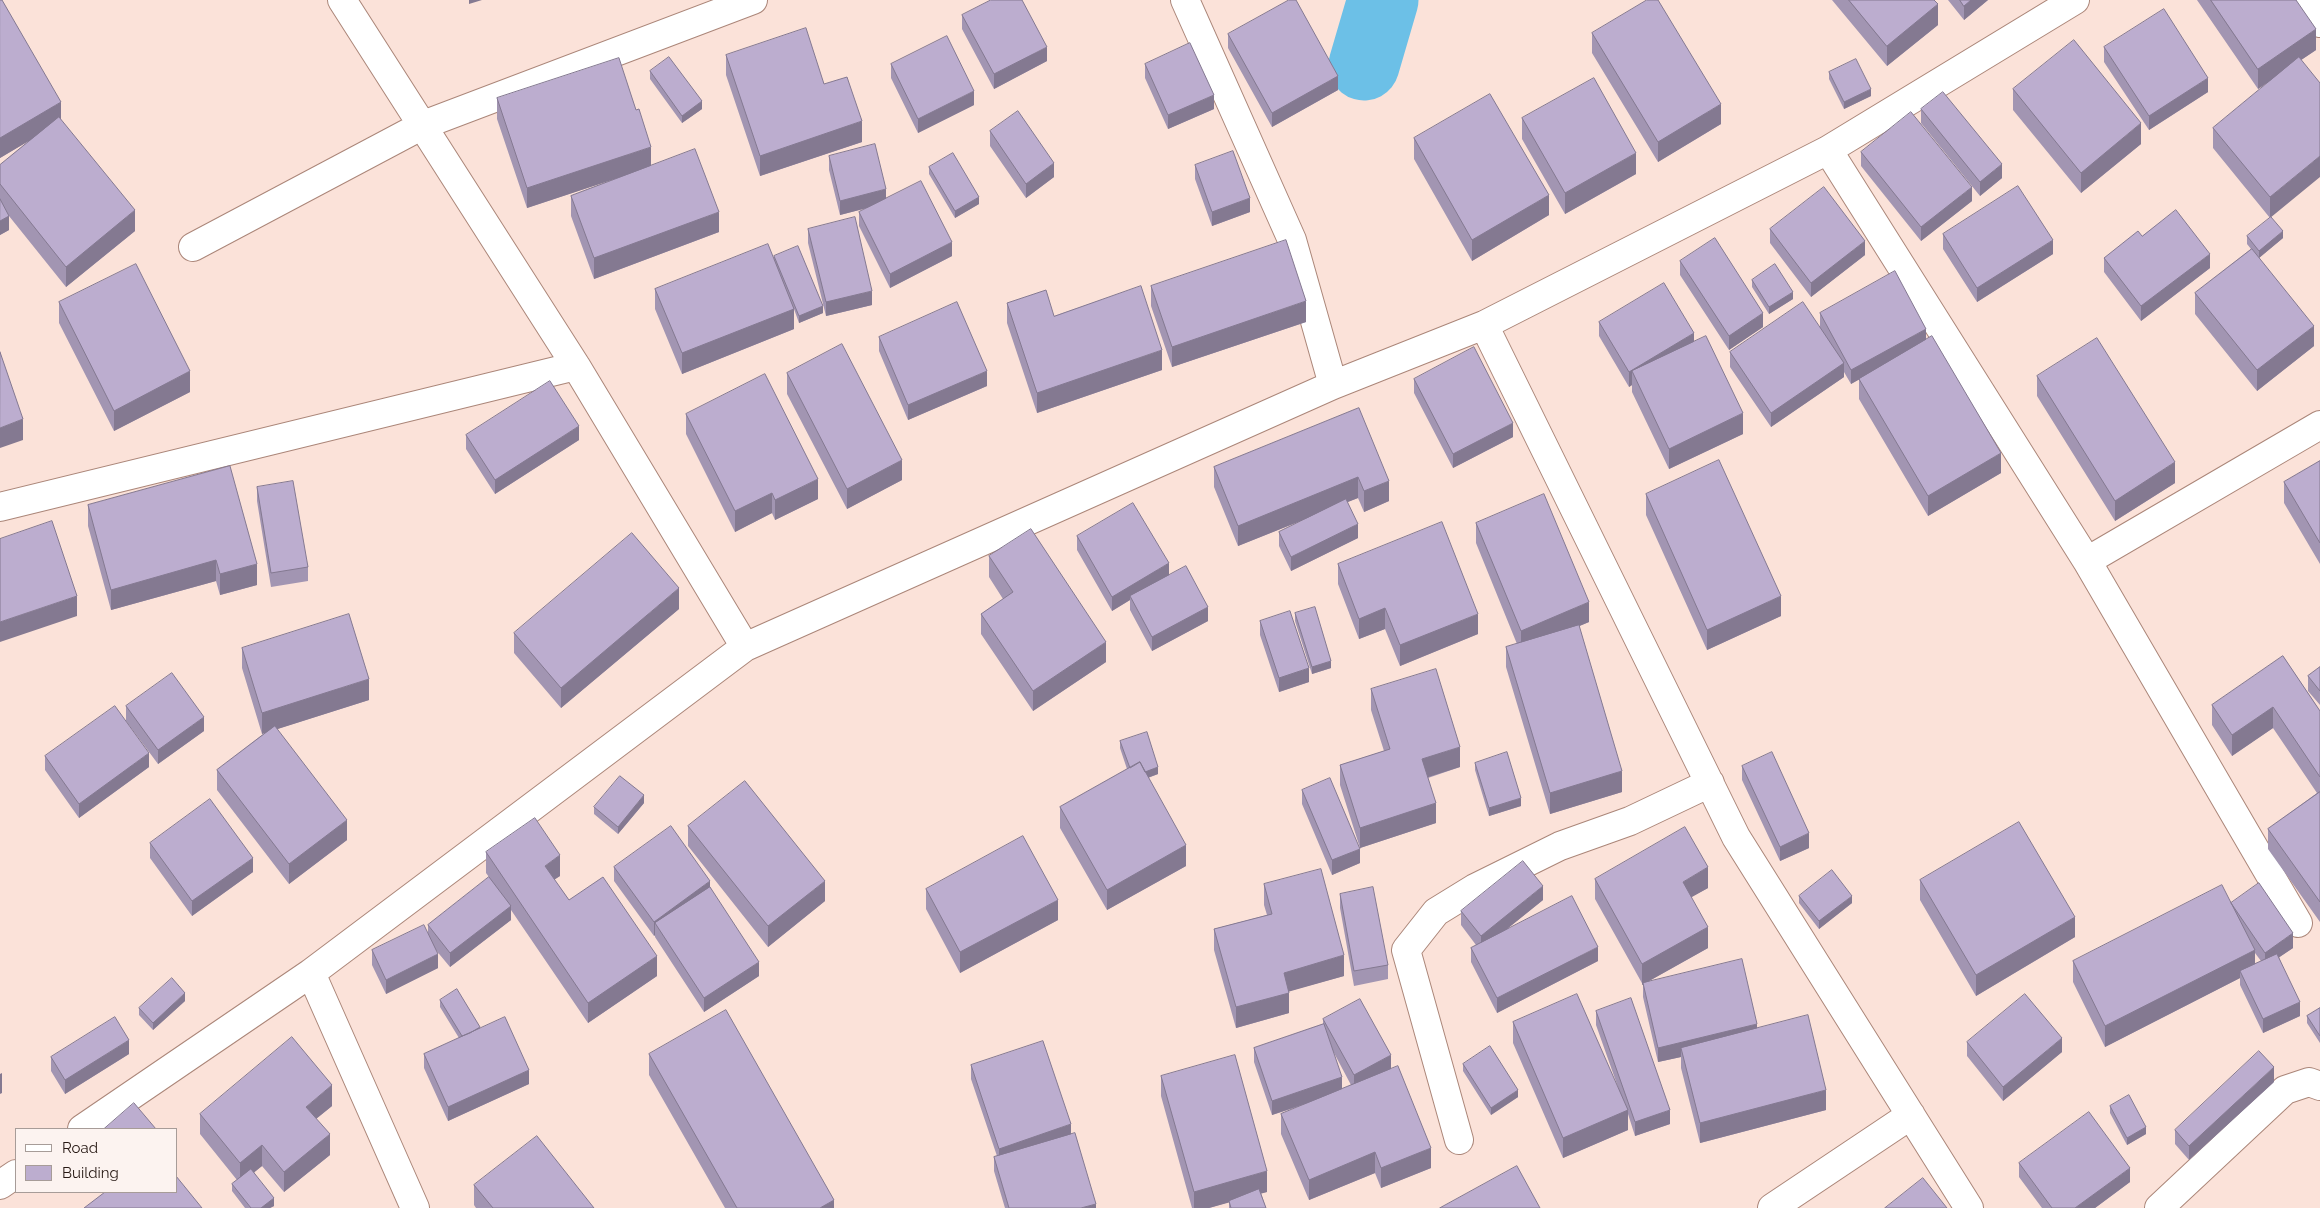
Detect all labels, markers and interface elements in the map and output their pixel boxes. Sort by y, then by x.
legend [15,1128,178,1193]
text: Road [62,1139,98,1157]
text: Building [62,1164,119,1182]

